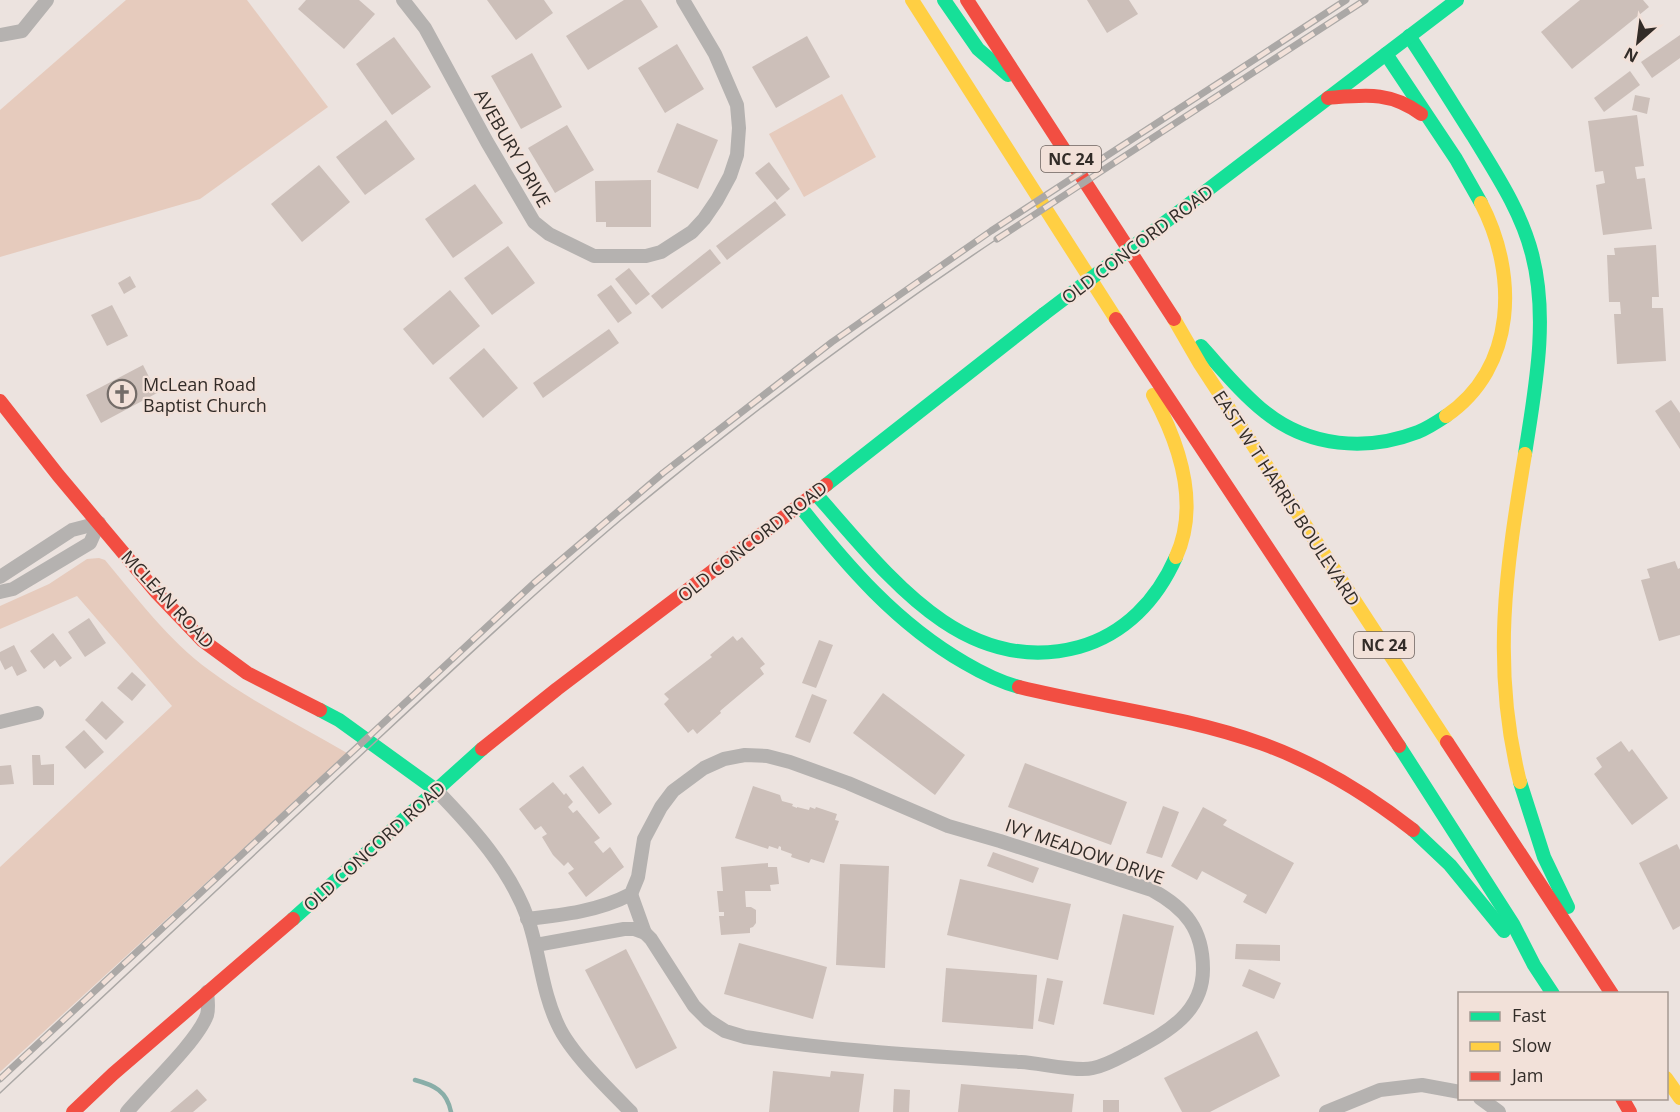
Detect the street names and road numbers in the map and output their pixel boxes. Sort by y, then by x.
street label: AVEBURY DRIVE [469,85,557,211]
road number: NC 24 [1041,146,1101,172]
street label: OLD CONCORD ROAD [1056,179,1218,309]
street label: EAST W T HARRIS BOULEVARD [1208,386,1366,610]
street label: OLD CONCORD ROAD [672,475,832,607]
street label: MCLEAN ROAD [116,545,220,653]
road number: NC 24 [1354,632,1414,658]
street label: OLD CONCORD ROAD [298,776,450,916]
street label: IVY MEADOW DRIVE [1002,813,1168,889]

